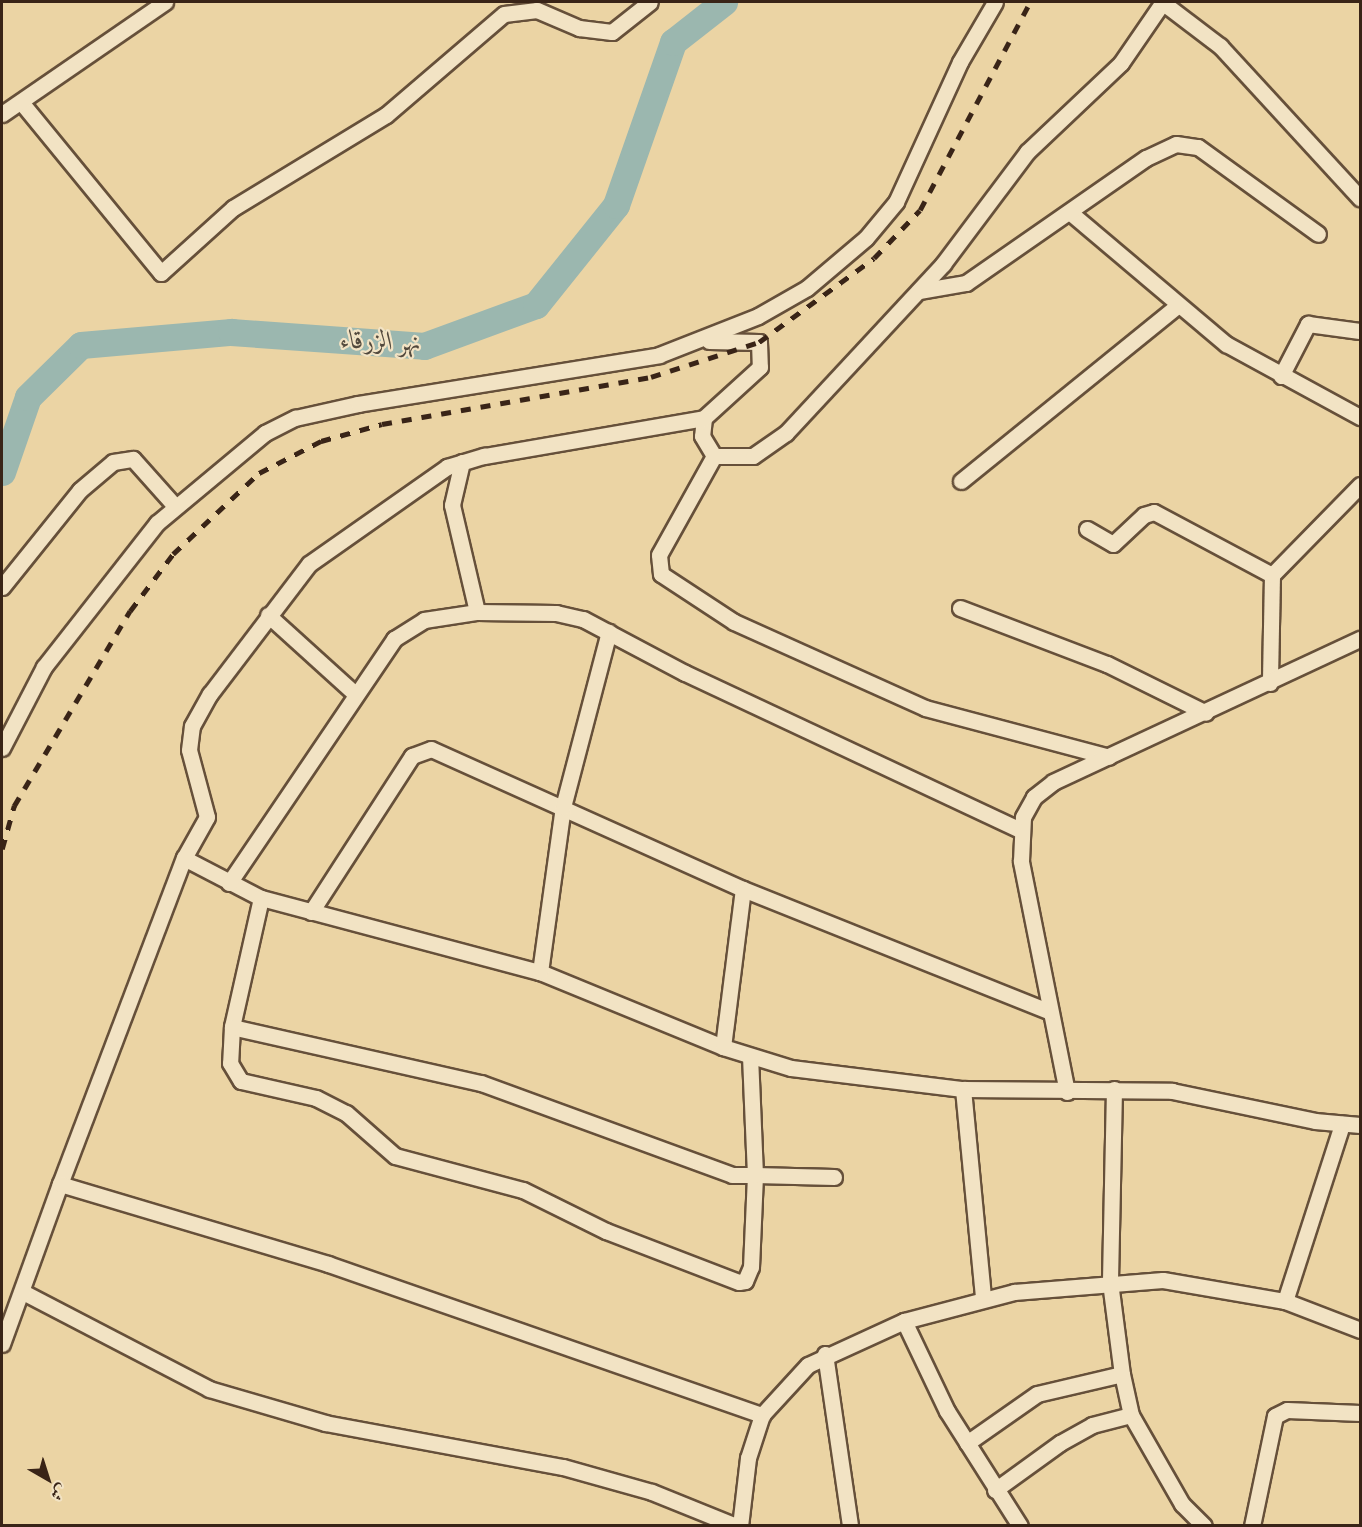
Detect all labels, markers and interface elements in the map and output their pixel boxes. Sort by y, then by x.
water label: نهر الزرقاء [340,323,422,357]
north arrow [18,1449,78,1509]
text: ش [46,1479,73,1507]

